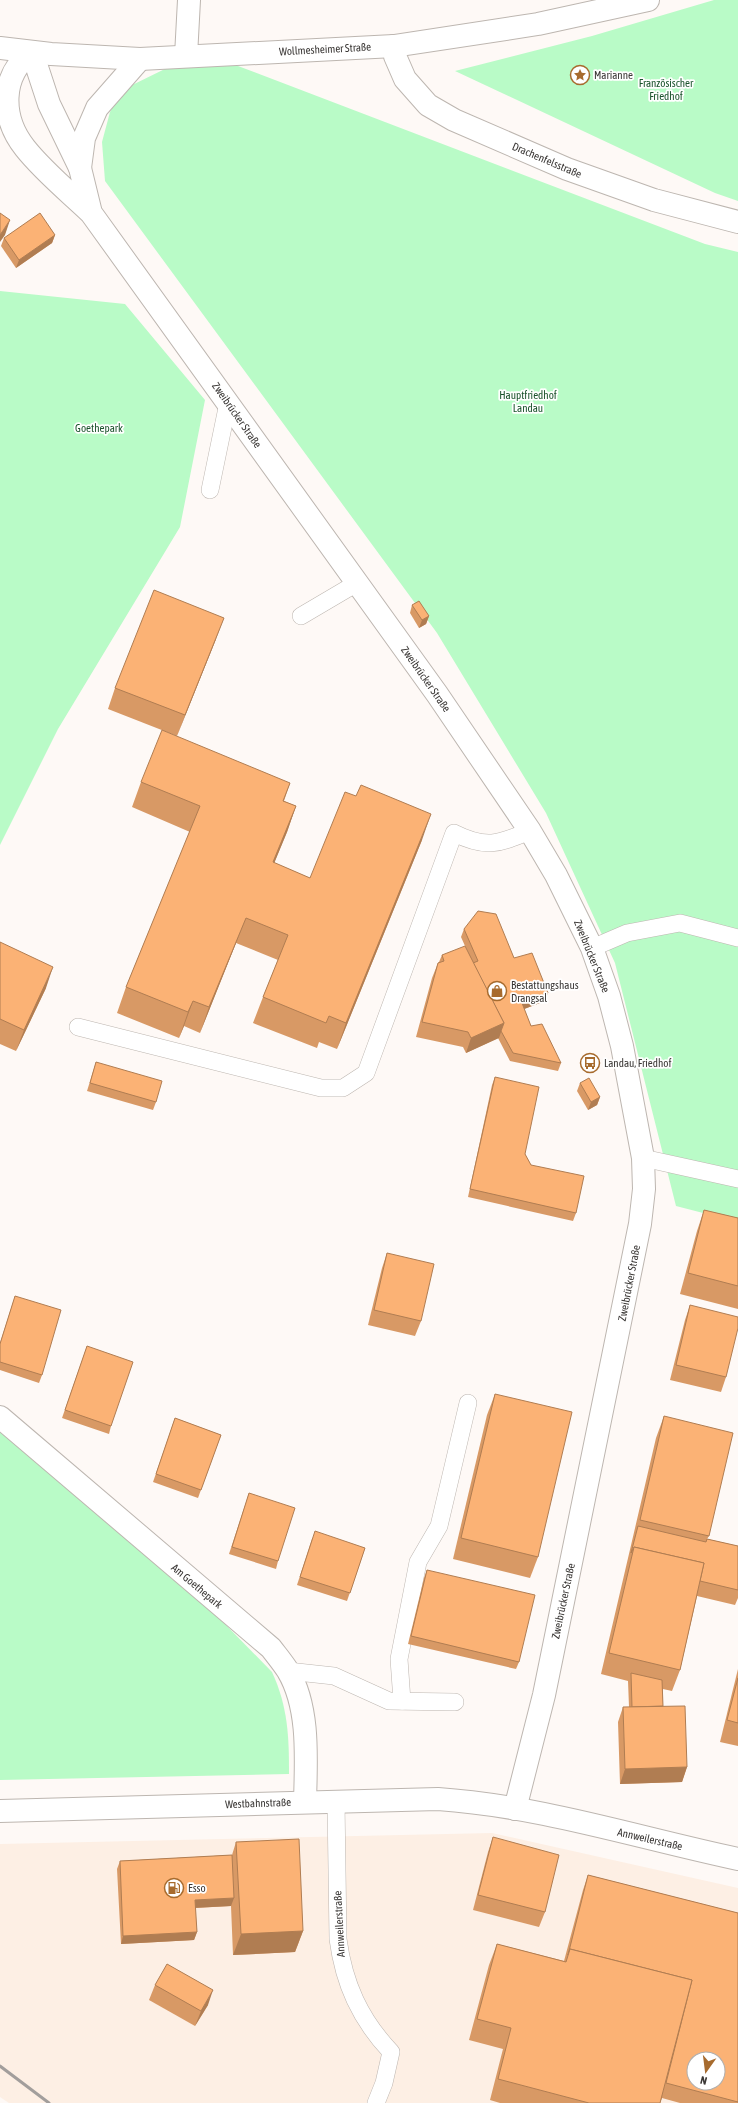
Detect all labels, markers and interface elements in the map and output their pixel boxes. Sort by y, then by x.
street label: Wollmesheimer Straße [279,41,371,57]
place icon: Marianne [569,64,591,86]
place label: Marianne [594,69,633,81]
park label: Französischer Friedhof [639,77,694,102]
street label: Drachenfelsstraße [510,140,584,180]
street label: Zweibrücker Straße [210,380,264,450]
park label: Hauptfriedhof Landau [499,389,557,414]
park label: Goethepark [75,422,123,434]
street label: Zweibrücker Straße [399,644,453,714]
street label: Zweibrücker Straße [572,918,612,994]
place label: Bestattungshaus Drangsal [511,979,579,1004]
shop icon: Bestattungshaus Drangsal [486,980,508,1002]
bus stop icon: Landau, Friedhof [579,1052,601,1074]
place label: Landau, Friedhof [604,1057,672,1069]
street label: Zweibrücker Straße [616,1244,642,1322]
street label: Am Goethepark [169,1561,225,1611]
street label: Zweibrücker Straße [549,1562,577,1640]
street label: Westbahnstraße [225,1796,291,1810]
street label: Annweilerstraße [616,1826,684,1852]
fuel station icon: Esso [163,1877,185,1899]
place label: Esso [188,1882,206,1894]
street label: Annweilerstraße [331,1891,347,1957]
north arrow [686,2051,726,2091]
text: N [699,2074,708,2087]

